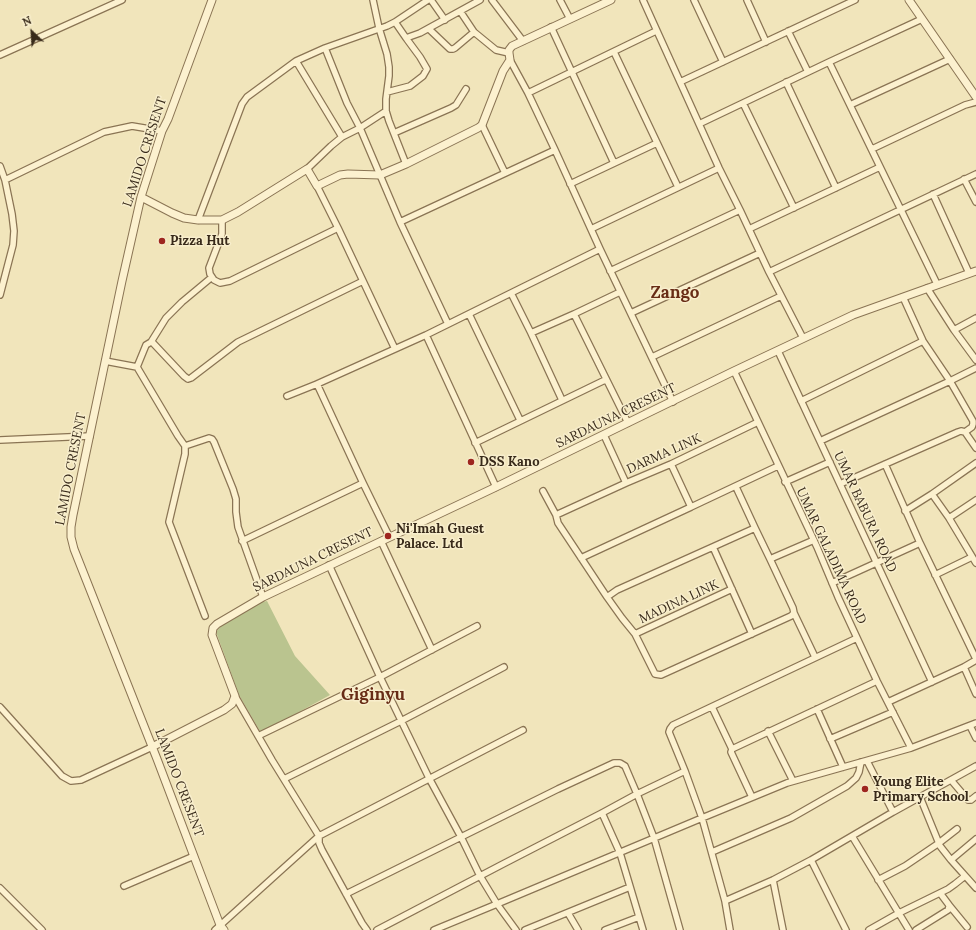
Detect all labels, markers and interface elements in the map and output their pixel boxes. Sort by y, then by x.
north arrow [12,12,52,52]
text: N [20,13,34,29]
street label: LAMIDO CRESENT [120,95,170,209]
place label: Pizza Hut [170,233,230,249]
marker: Pizza Hut [157,236,167,246]
district label: Zango [651,283,699,303]
street label: SARDAUNA CRESENT [554,380,678,452]
street label: LAMIDO CRESENT [52,411,90,527]
street label: DARMA LINK [624,431,704,477]
street label: UMAR BABURA ROAD [830,449,900,575]
place label: DSS Kano [479,454,539,470]
marker: DSS Kano [466,457,476,467]
street label: UMAR GALADIMA ROAD [792,485,870,627]
place label: Ni'Imah Guest Palace. Ltd [396,521,484,552]
street label: SARDAUNA CRESENT [251,524,375,596]
marker: Ni'Imah Guest Palace. Ltd [383,531,393,541]
street label: MADINA LINK [637,577,721,627]
district label: Giginyu [341,685,405,705]
street label: LAMIDO CRESENT [151,727,207,839]
place label: Young Elite Primary School [873,774,969,805]
marker: Young Elite Primary School [860,784,870,794]

